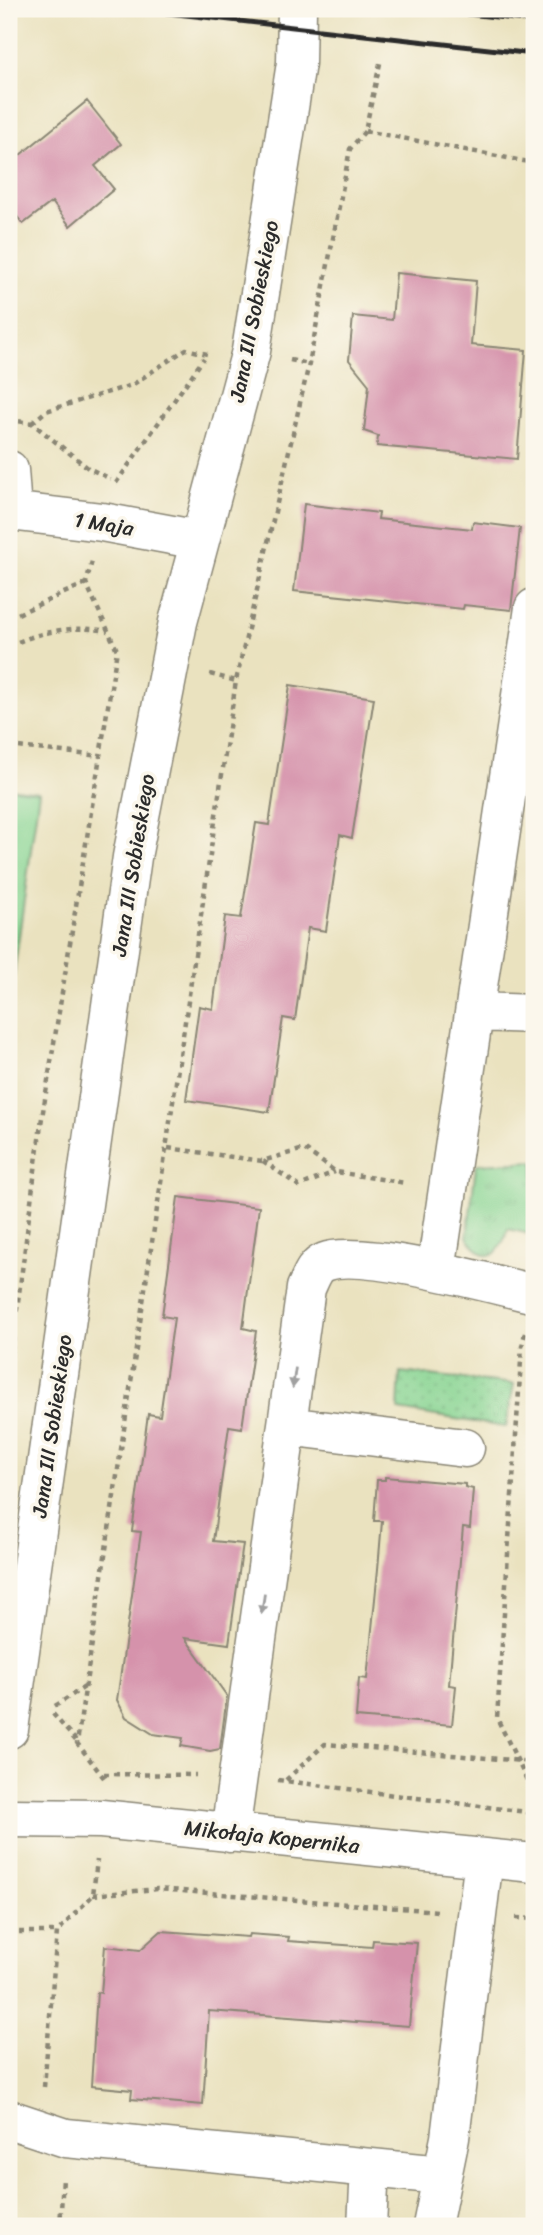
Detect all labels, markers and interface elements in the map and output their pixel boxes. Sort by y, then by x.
street label: Jana III Sobieskiego [218,217,290,406]
street label: 1 Maja [72,501,137,547]
street label: Jana III Sobieskiego [100,771,166,960]
street label: Jana III Sobieskiego [20,1332,84,1521]
one-way arrow [288,1368,299,1390]
one-way arrow [257,1593,268,1615]
street label: Mikołaja Kopernika [183,1809,362,1865]

